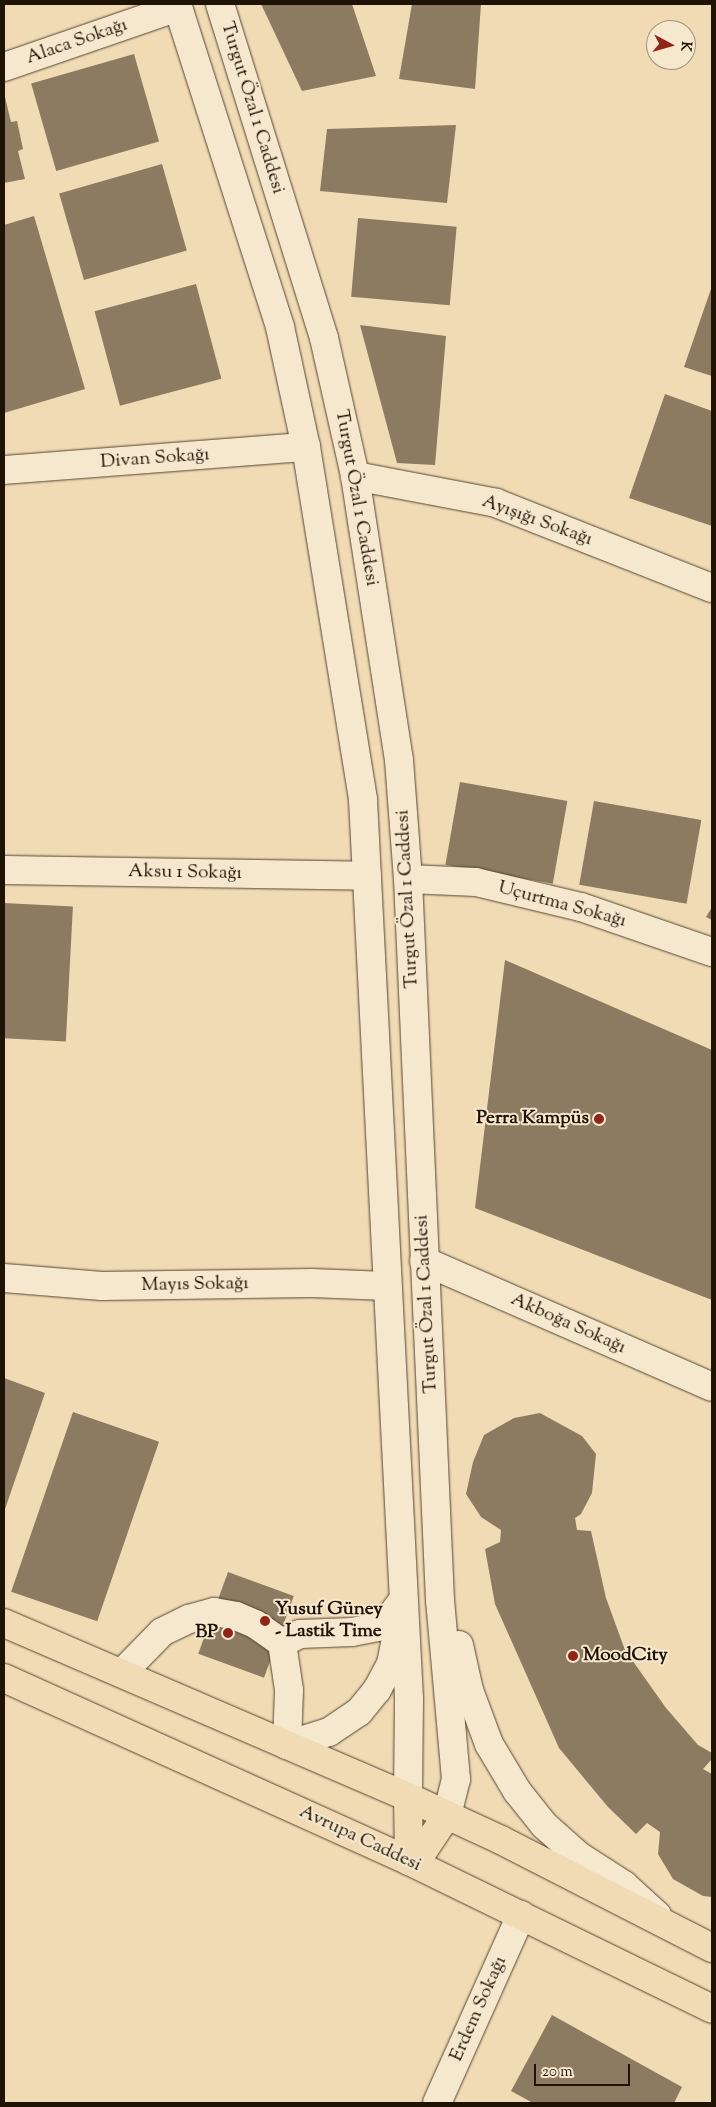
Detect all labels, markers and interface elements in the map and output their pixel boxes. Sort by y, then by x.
street label: Alaca Sokağı [23,14,131,70]
street label: Turgut Özal 1 Caddesi [215,19,289,197]
north arrow [646,20,696,70]
text: K [674,40,695,53]
street label: Turgut Özal 1 Caddesi [329,408,383,588]
street label: Divan Sokağı [100,444,210,474]
street label: Ayışığı Sokağı [479,490,595,552]
street label: Turgut Özal 1 Caddesi [392,809,424,989]
street label: Aksu 1 Sokağı [128,861,242,885]
street label: Uçurtma Sokağı [495,877,629,933]
place label: Perra Kampüs [476,1108,589,1130]
marker: Perra Kampüs [593,1113,605,1125]
street label: Turgut Özal 1 Caddesi [411,1214,443,1394]
street label: Mayıs Sokağı [141,1273,249,1297]
street label: Akboğa Sokağı [507,1288,629,1360]
place label: Yusuf Güney - Lastik Time [275,1599,383,1643]
marker: Yusuf Güney - Lastik Time [259,1615,271,1627]
place label: BP [195,1622,218,1644]
marker: BP [222,1627,234,1639]
place label: MoodCity [583,1645,668,1667]
marker: MoodCity [567,1650,579,1662]
street label: Avrupa Caddesi [295,1801,425,1877]
street label: Erdem Sokağı [446,1953,512,2065]
scale bar [536,2054,632,2086]
text: 20 m [542,2062,573,2083]

